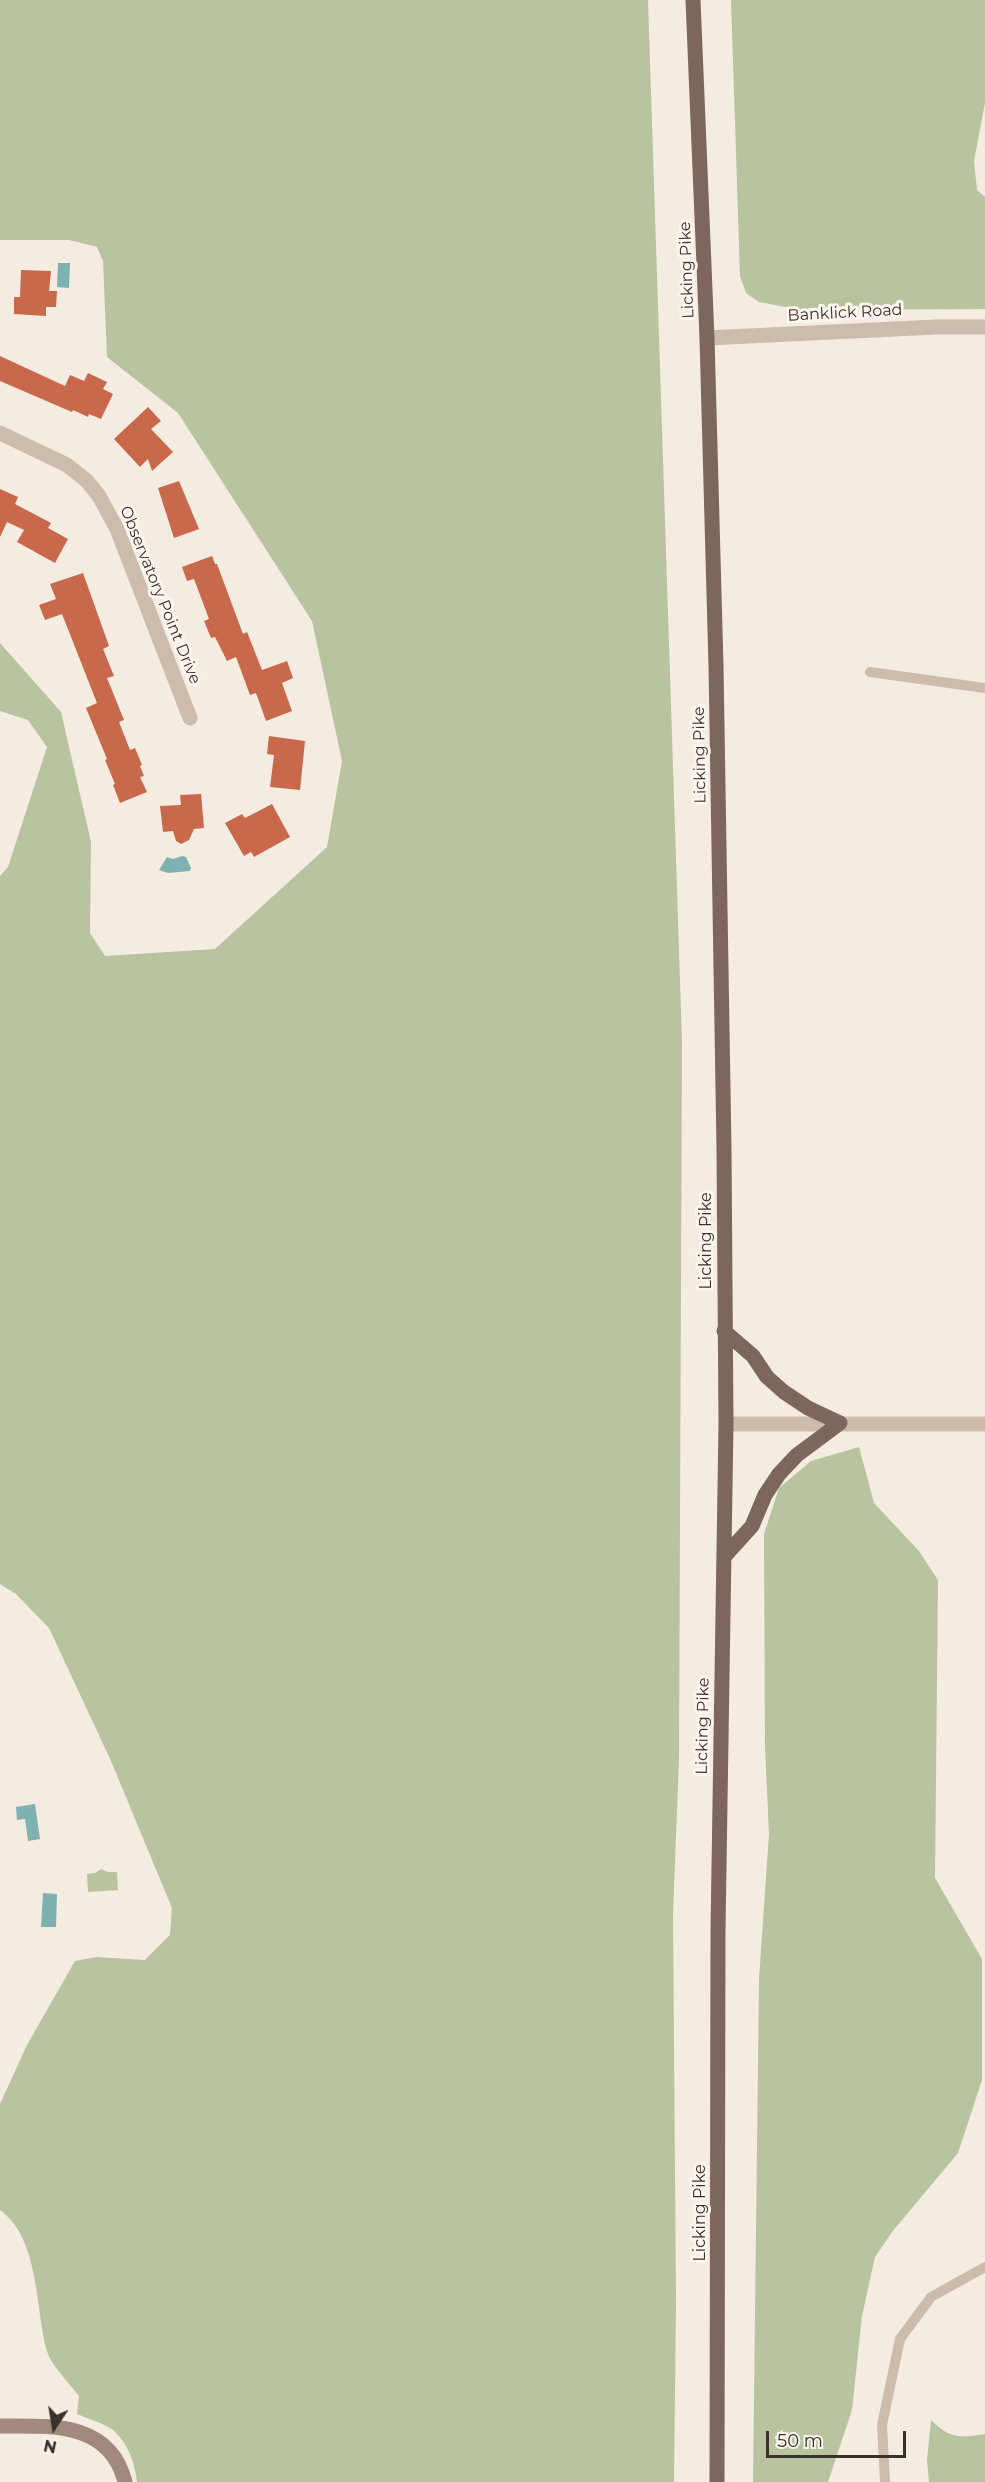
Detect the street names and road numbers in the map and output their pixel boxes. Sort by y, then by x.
street label: Licking Pike [676,221,698,319]
street label: Banklick Road [787,300,903,326]
street label: Observatory Point Drive [115,503,205,687]
street label: Licking Pike [690,706,710,804]
street label: Licking Pike [696,1192,716,1290]
street label: Licking Pike [693,1677,713,1775]
street label: Licking Pike [690,2164,710,2262]

